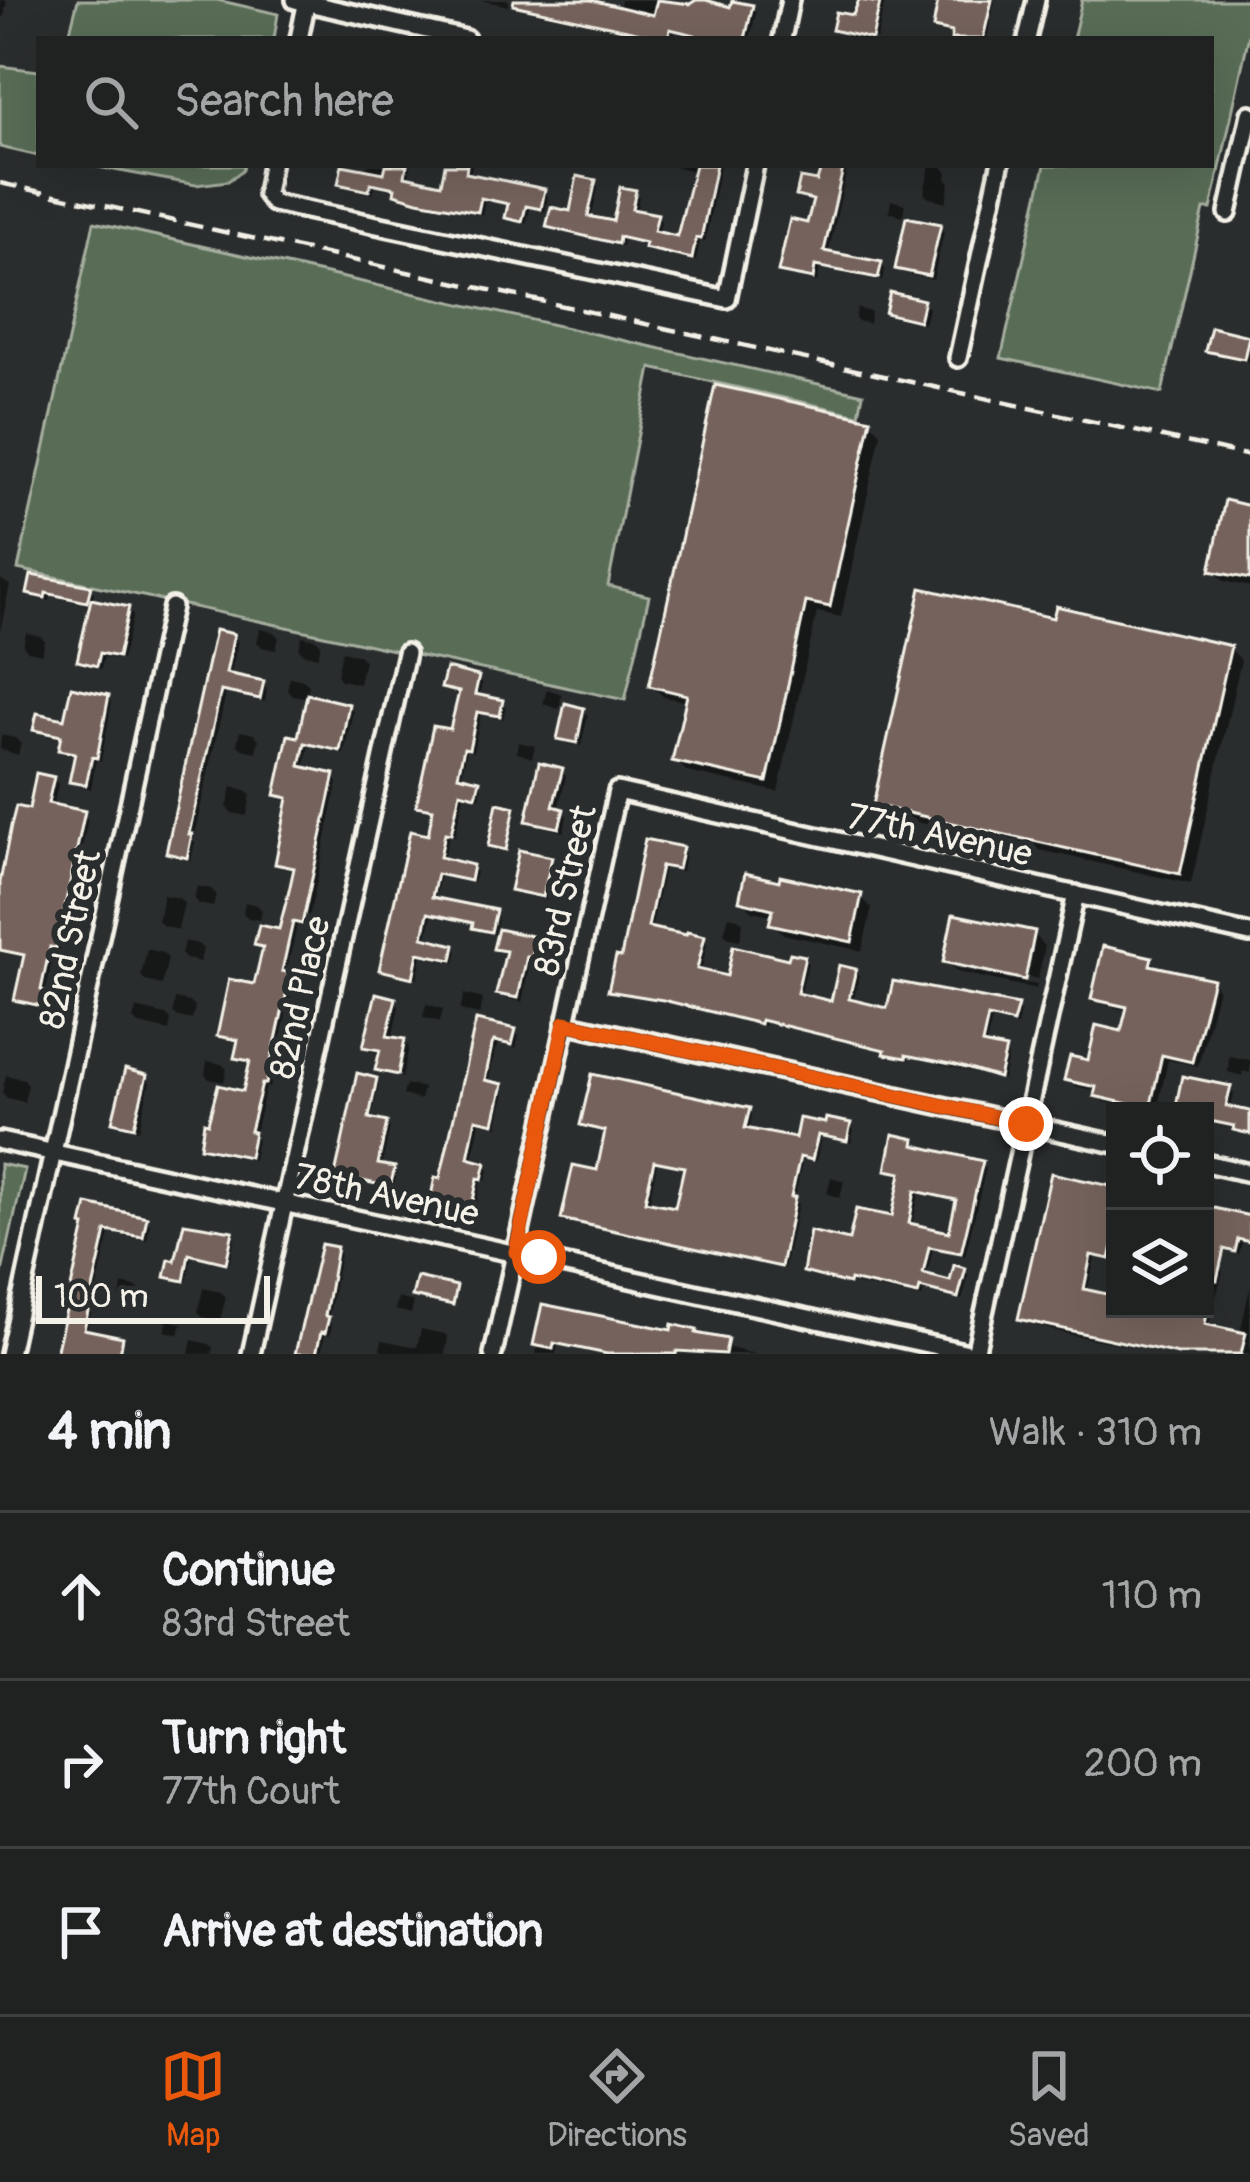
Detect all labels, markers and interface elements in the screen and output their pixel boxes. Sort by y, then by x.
search box [36,36,1214,168]
icon: search [78,69,144,135]
text: Search here [174,74,394,130]
street label: 77th Avenue [843,794,1037,877]
street label: 83rd Street [524,800,607,980]
street label: 82nd Street [30,845,111,1033]
street label: 82nd Place [260,911,341,1083]
route end [999,1097,1053,1151]
map controls [1106,1102,1214,1318]
button: locate [1106,1102,1214,1210]
street label: 78th Avenue [291,1154,483,1237]
button: layers [1106,1210,1214,1318]
route start [512,1230,566,1284]
scale bar [36,1270,270,1323]
text: 100 m [54,1276,148,1317]
text: 4 min [48,1400,171,1464]
text: Walk · 310 m [989,1408,1202,1457]
text: Continue [162,1543,335,1599]
icon: ahead [48,1563,114,1629]
text: 110 m [1102,1571,1202,1620]
text: 83rd Street [162,1599,350,1648]
text: Turn right [162,1711,346,1767]
icon: right [48,1731,114,1797]
text: 200 m [1084,1739,1202,1788]
text: 77th Court [162,1767,340,1816]
icon: arrive [48,1899,114,1965]
text: Arrive at destination [162,1904,543,1960]
tab: Map [160,2043,226,2156]
tab: Directions [547,2043,687,2156]
tab: Saved [1008,2043,1090,2156]

